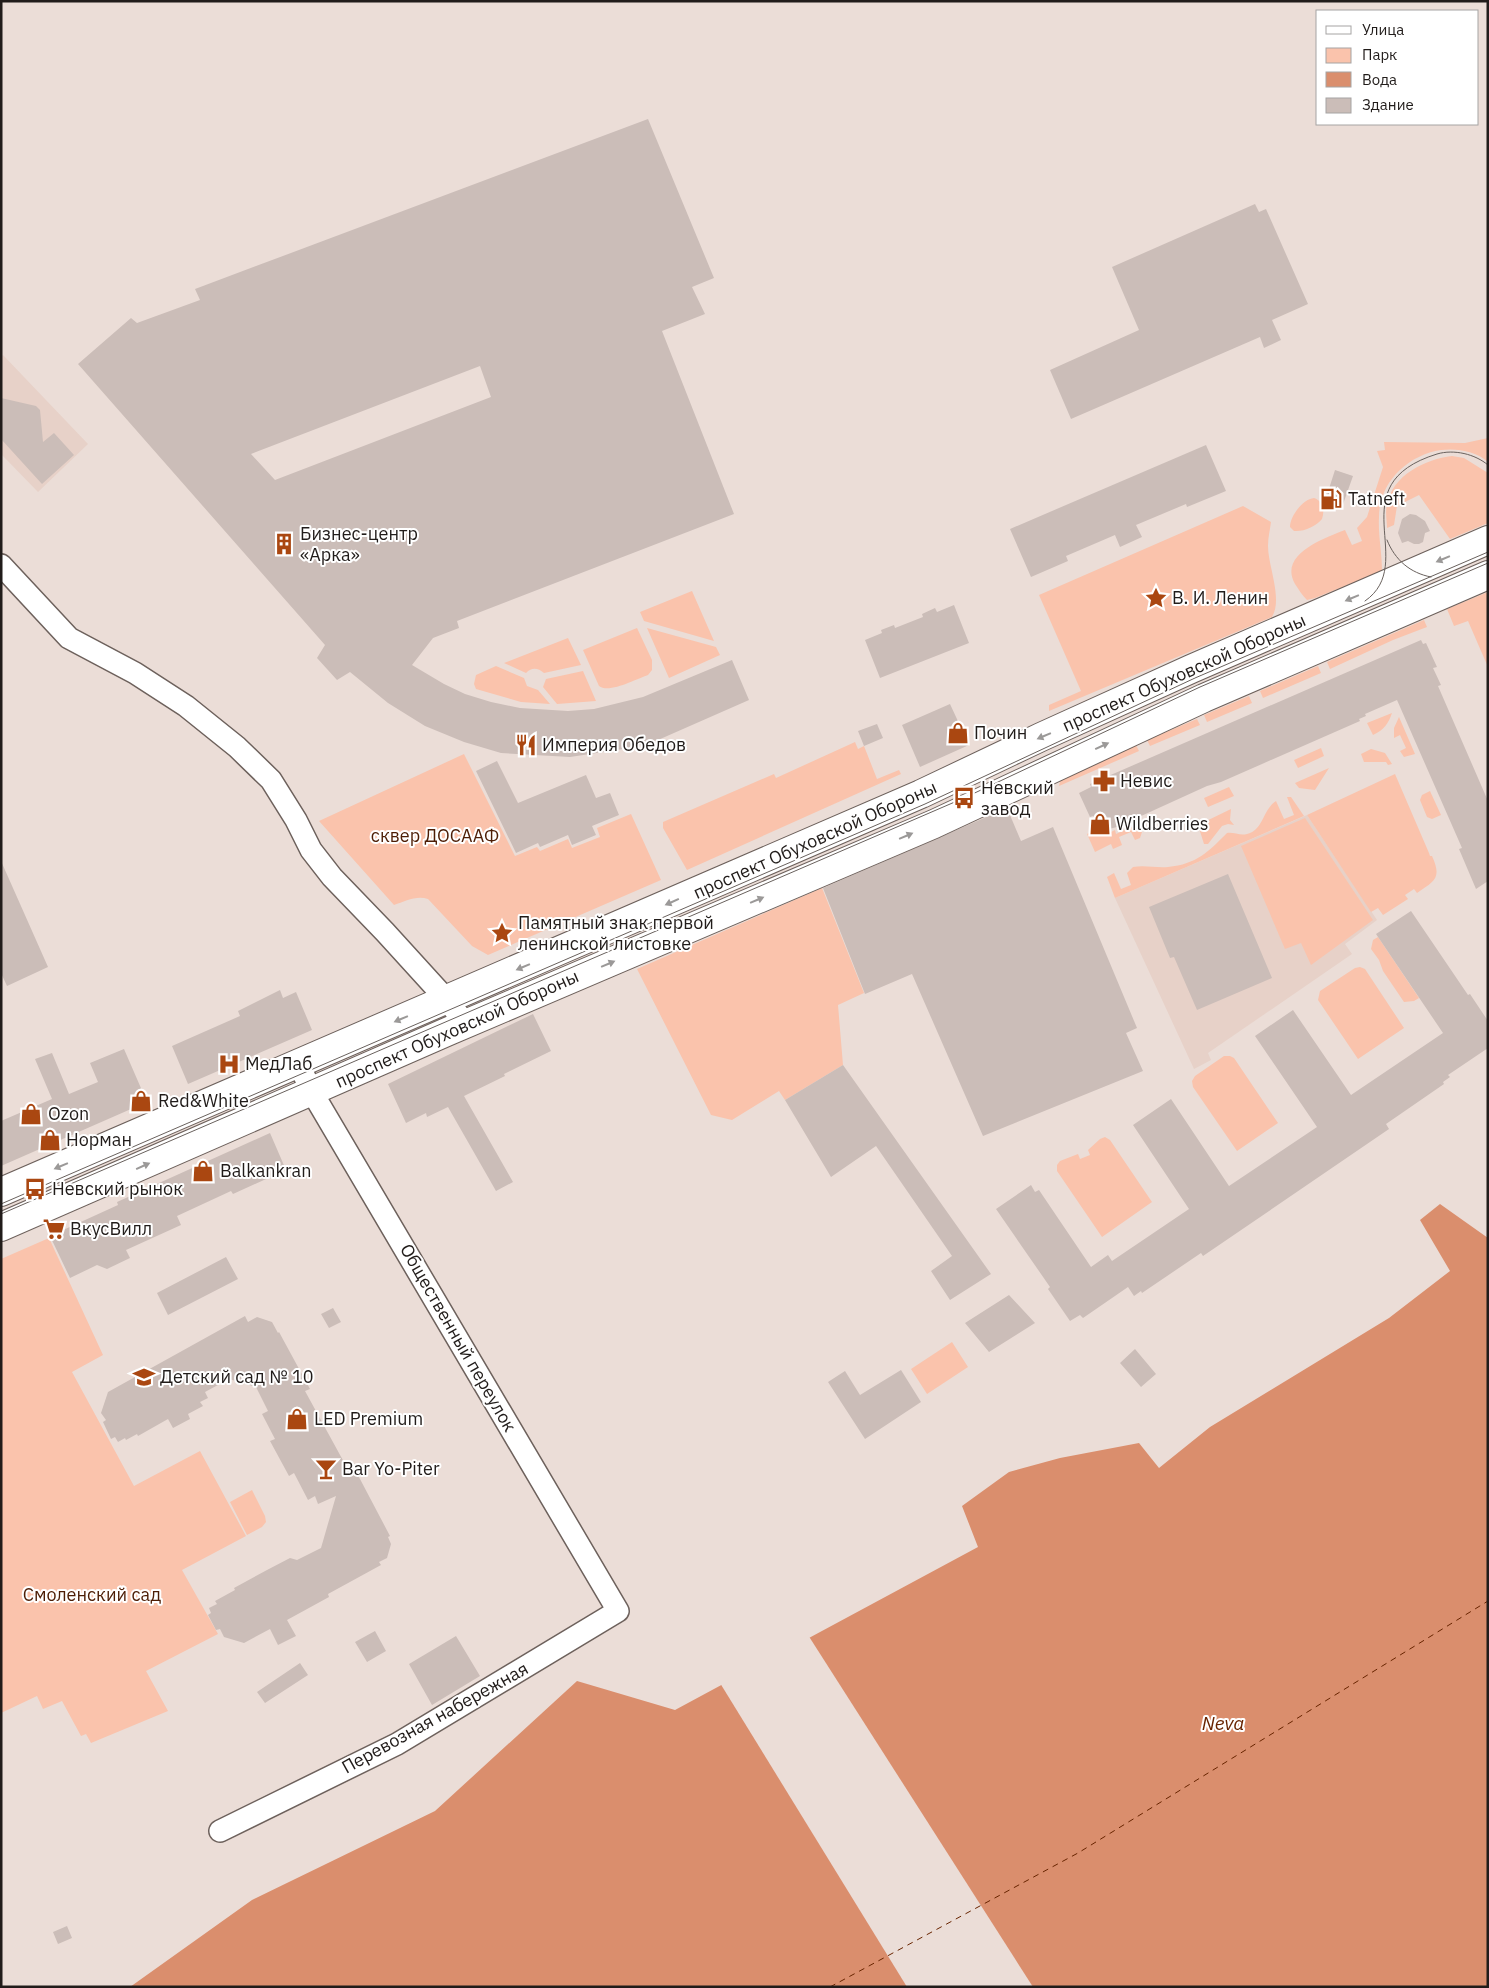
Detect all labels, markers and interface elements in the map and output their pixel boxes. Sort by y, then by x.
legend [1316,10,1479,125]
text: Улица [1362,20,1404,39]
text: Парк [1362,45,1397,64]
text: Вода [1362,70,1397,89]
text: Здание [1362,95,1414,114]
fuel station icon: Tatneft [1318,486,1344,512]
place label: Tatneft [1348,487,1405,510]
place label: Бизнес-центр «Арка» [300,522,418,566]
building icon: Бизнес-центр «Арка» [271,531,297,557]
one-way arrow [1435,555,1450,563]
place icon: В. И. Ленин [1143,585,1169,611]
place label: В. И. Ленин [1172,586,1268,609]
one-way arrow [1345,595,1359,603]
street label: проспект Обуховской Обороны [1058,608,1309,737]
shop icon: Почин [945,720,971,746]
place label: Почин [974,721,1027,744]
restaurant icon: Империя Обедов [513,732,539,758]
one-way arrow [1037,732,1051,740]
place label: Империя Обедов [542,733,686,756]
one-way arrow [1094,742,1109,750]
pharmacy icon: Невис [1091,768,1117,794]
place label: Невис [1120,769,1172,792]
street label: проспект Обуховской Обороны [689,775,940,904]
place label: Невский завод [981,776,1054,820]
bus stop icon: Невский завод [951,785,977,811]
shop icon: Wildberries [1087,811,1113,837]
place label: Wildberries [1116,812,1209,835]
park label: сквер ДОСААФ [371,824,499,847]
one-way arrow [899,831,913,839]
one-way arrow [750,896,764,904]
one-way arrow [665,898,679,906]
place label: Памятный знак первой ленинской листовке [518,911,714,955]
place icon: Памятный знак первой ленинской листовке [489,920,515,946]
one-way arrow [600,960,615,967]
one-way arrow [516,963,530,971]
street label: проспект Обуховской Обороны [331,964,582,1093]
one-way arrow [394,1015,408,1023]
hospital icon: МедЛаб [216,1051,242,1077]
place label: МедЛаб [245,1052,312,1075]
shop icon: Red&White [128,1088,154,1114]
place label: Red&White [158,1089,249,1112]
shop icon: Ozon [18,1101,44,1127]
place label: Ozon [48,1102,89,1125]
shop icon: Норман [37,1127,63,1153]
place label: Норман [66,1128,132,1151]
shop icon: Balkankran [190,1158,216,1184]
place label: Balkankran [220,1159,311,1182]
one-way arrow [53,1162,68,1170]
one-way arrow [135,1162,150,1170]
bus stop icon: Невский рынок [22,1176,48,1202]
place label: Невский рынок [52,1177,183,1200]
supermarket icon: ВкусВилл [41,1216,67,1242]
place label: ВкусВилл [70,1217,152,1240]
street label: Общественный переулок [395,1240,522,1436]
school or university icon: Детский сад № 10 [131,1364,157,1390]
place label: Детский сад № 10 [160,1365,314,1388]
shop icon: LED Premium [284,1406,310,1432]
place label: LED Premium [314,1407,423,1430]
bar icon: Bar Yo-Piter [313,1456,339,1482]
place label: Bar Yo-Piter [342,1457,440,1480]
park label: Смоленский сад [23,1583,162,1606]
street label: Перевозная набережная [337,1657,532,1778]
water label: Neva [1202,1711,1244,1735]

